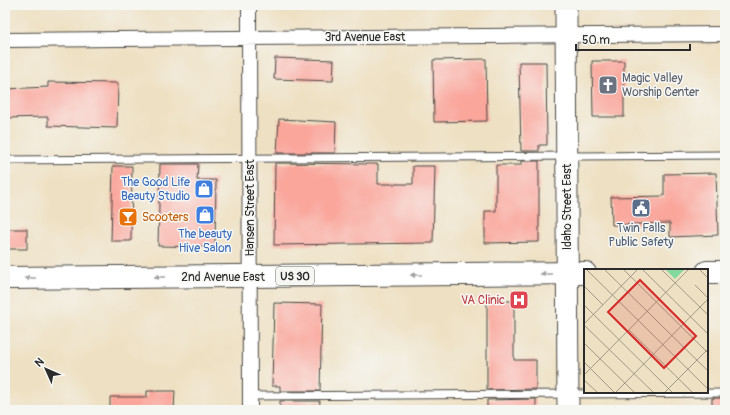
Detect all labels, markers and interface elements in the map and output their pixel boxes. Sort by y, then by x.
scale bar [576,26,690,52]
street label: 3rd Avenue East [325,30,406,45]
text: 50 m [582,33,610,48]
place label: Magic Valley Worship Center [622,71,700,100]
church icon: Magic Valley Worship Center [597,74,619,96]
street label: Hansen Street East [243,159,258,256]
street label: Idaho Street East [560,163,575,250]
place label: The Good Life Beauty Studio [121,175,191,204]
shop icon: The Good Life Beauty Studio [193,178,215,200]
public building icon: Twin Falls Public Safety [630,197,652,219]
shop icon: The beauty Hive Salon [194,204,216,226]
bar icon: Scooters [117,206,139,228]
place label: Scooters [142,210,189,225]
place label: Twin Falls Public Safety [609,221,673,250]
place label: The beauty Hive Salon [178,227,232,256]
road number: US 30 [276,267,314,285]
inset map [584,269,708,393]
street label: 2nd Avenue East [181,270,265,285]
one-way arrow [539,271,552,277]
one-way arrow [409,272,422,278]
one-way arrow [153,274,166,280]
one-way arrow [23,275,36,281]
hospital icon: VA Clinic [508,289,530,311]
place label: VA Clinic [461,293,505,308]
north arrow [26,349,66,389]
text: N [32,355,47,370]

